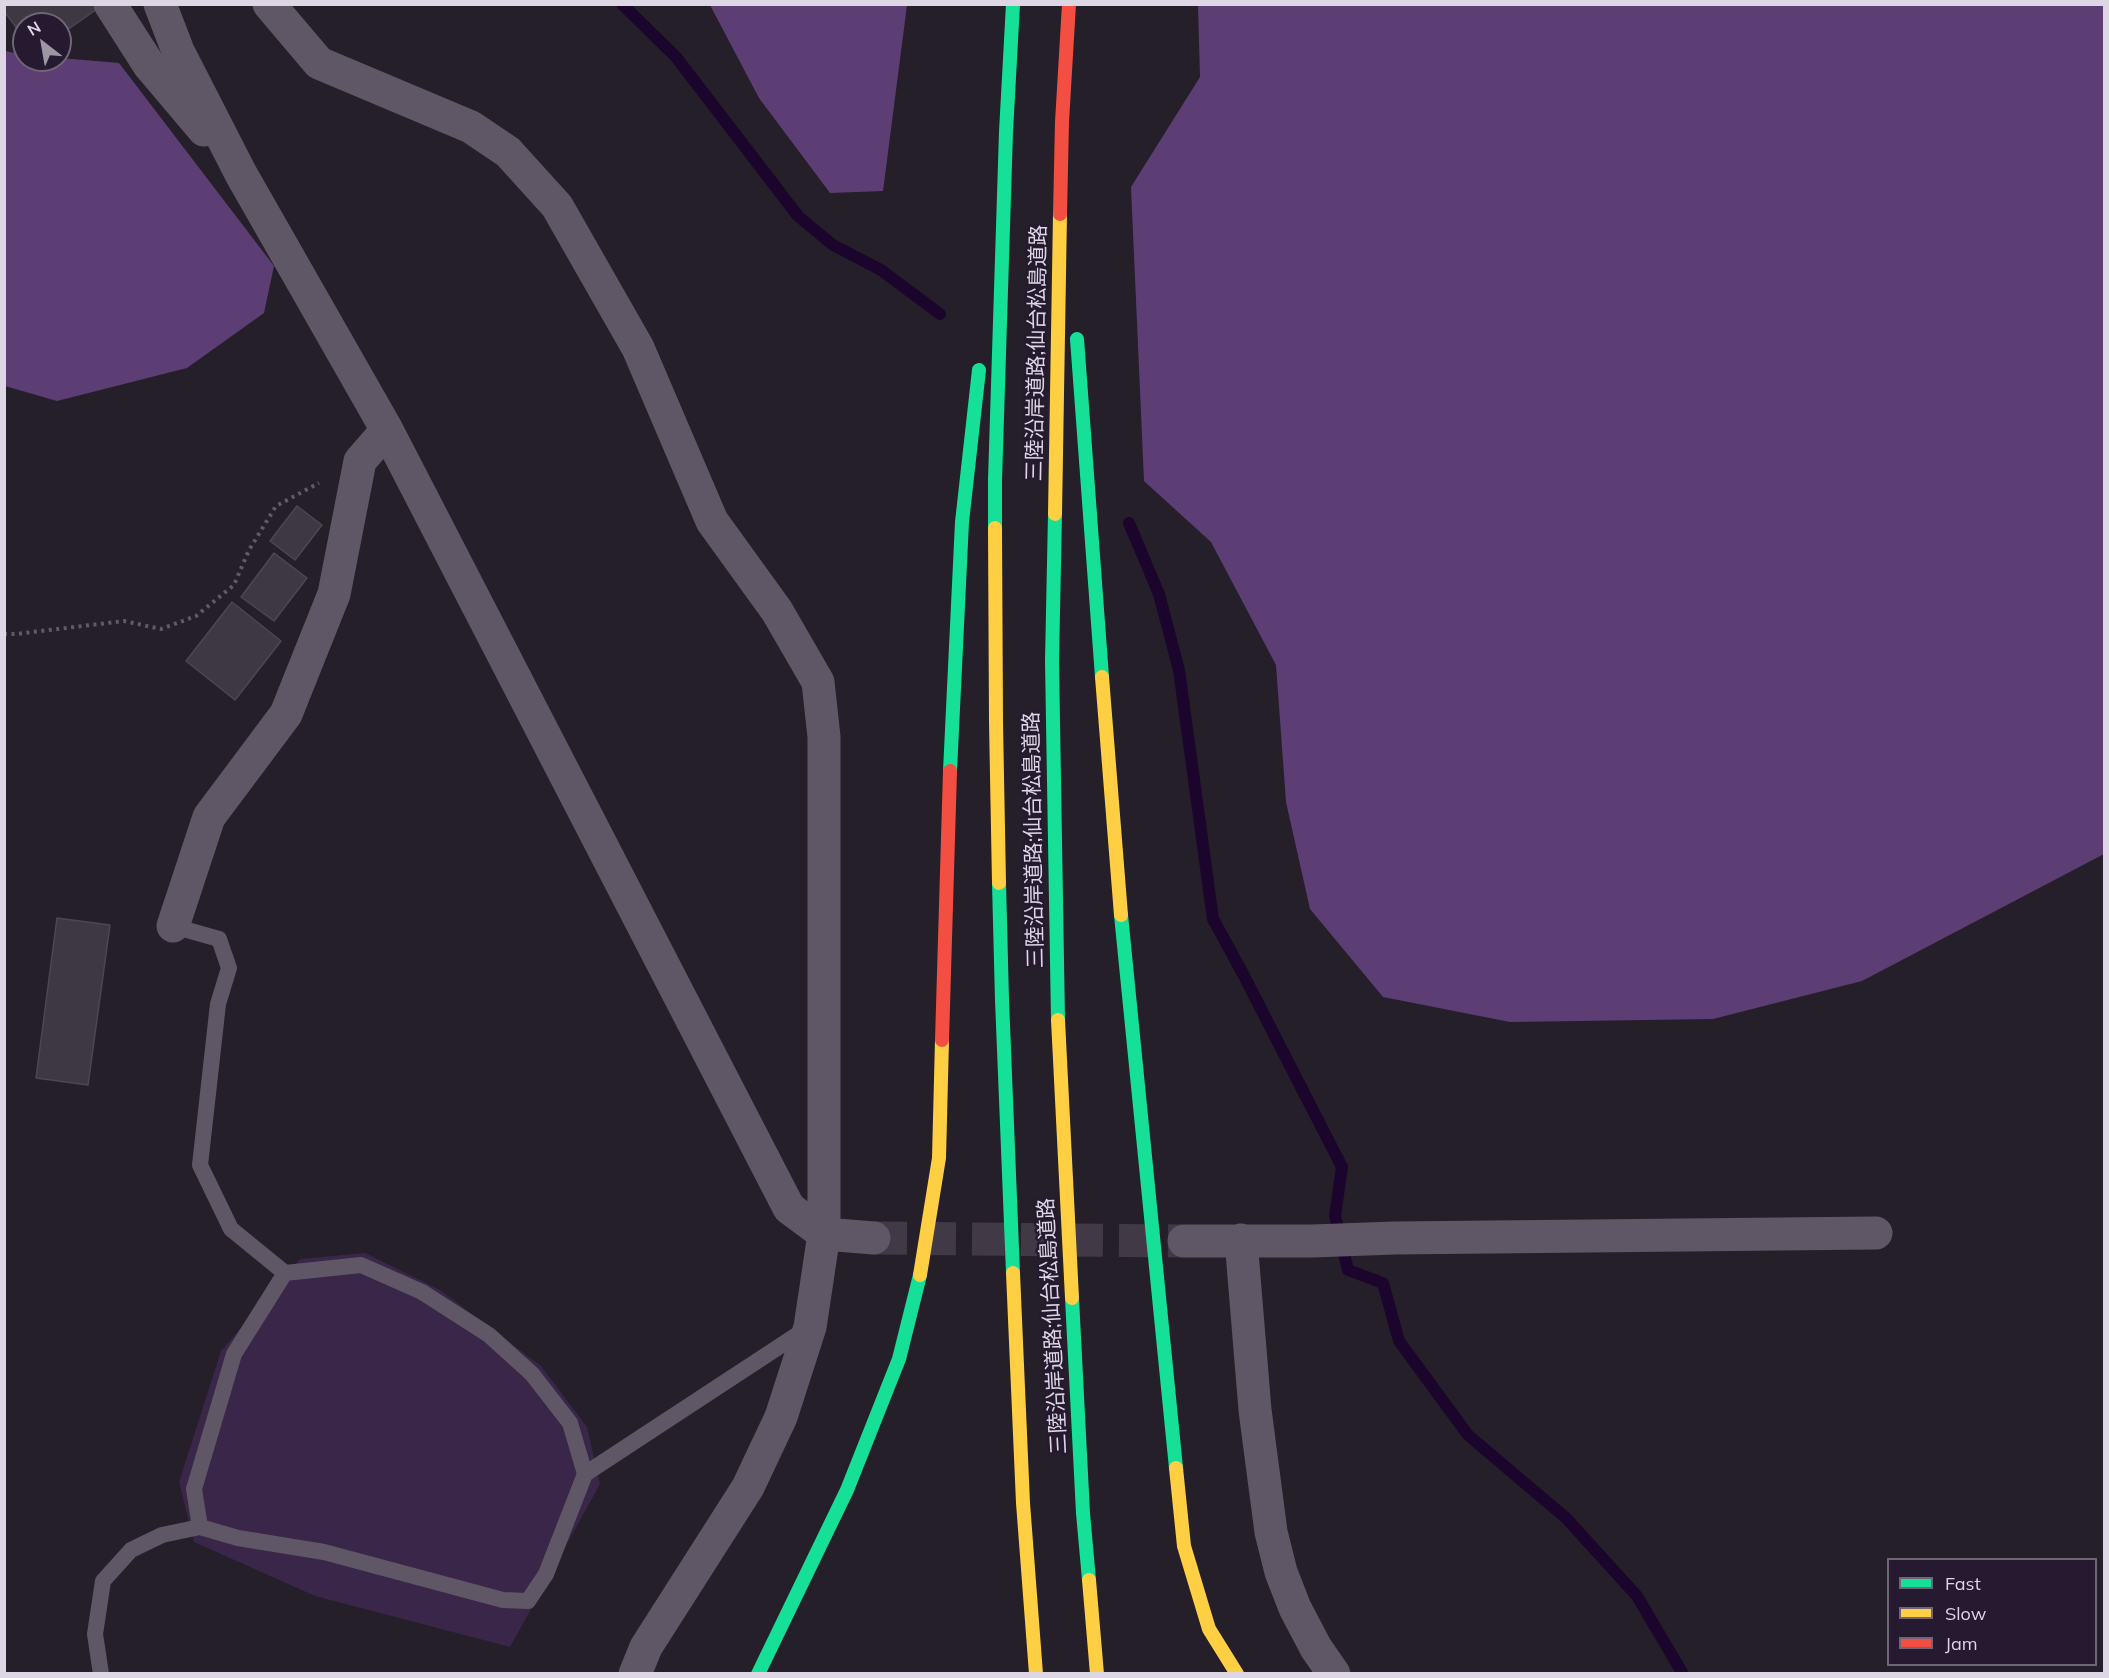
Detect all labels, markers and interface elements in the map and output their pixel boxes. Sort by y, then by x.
north arrow [12,12,72,72]
text: N [23,17,44,40]
street label: 三陸沿岸道路;仙台松島道路 [1022,224,1052,482]
street label: 三陸沿岸道路;仙台松島道路 [1019,711,1049,969]
street label: 三陸沿岸道路;仙台松島道路 [1034,1197,1072,1455]
legend [1887,1558,2097,1666]
text: Fast [1945,1572,1981,1595]
text: Slow [1945,1602,1986,1625]
text: Jam [1945,1632,1978,1655]

